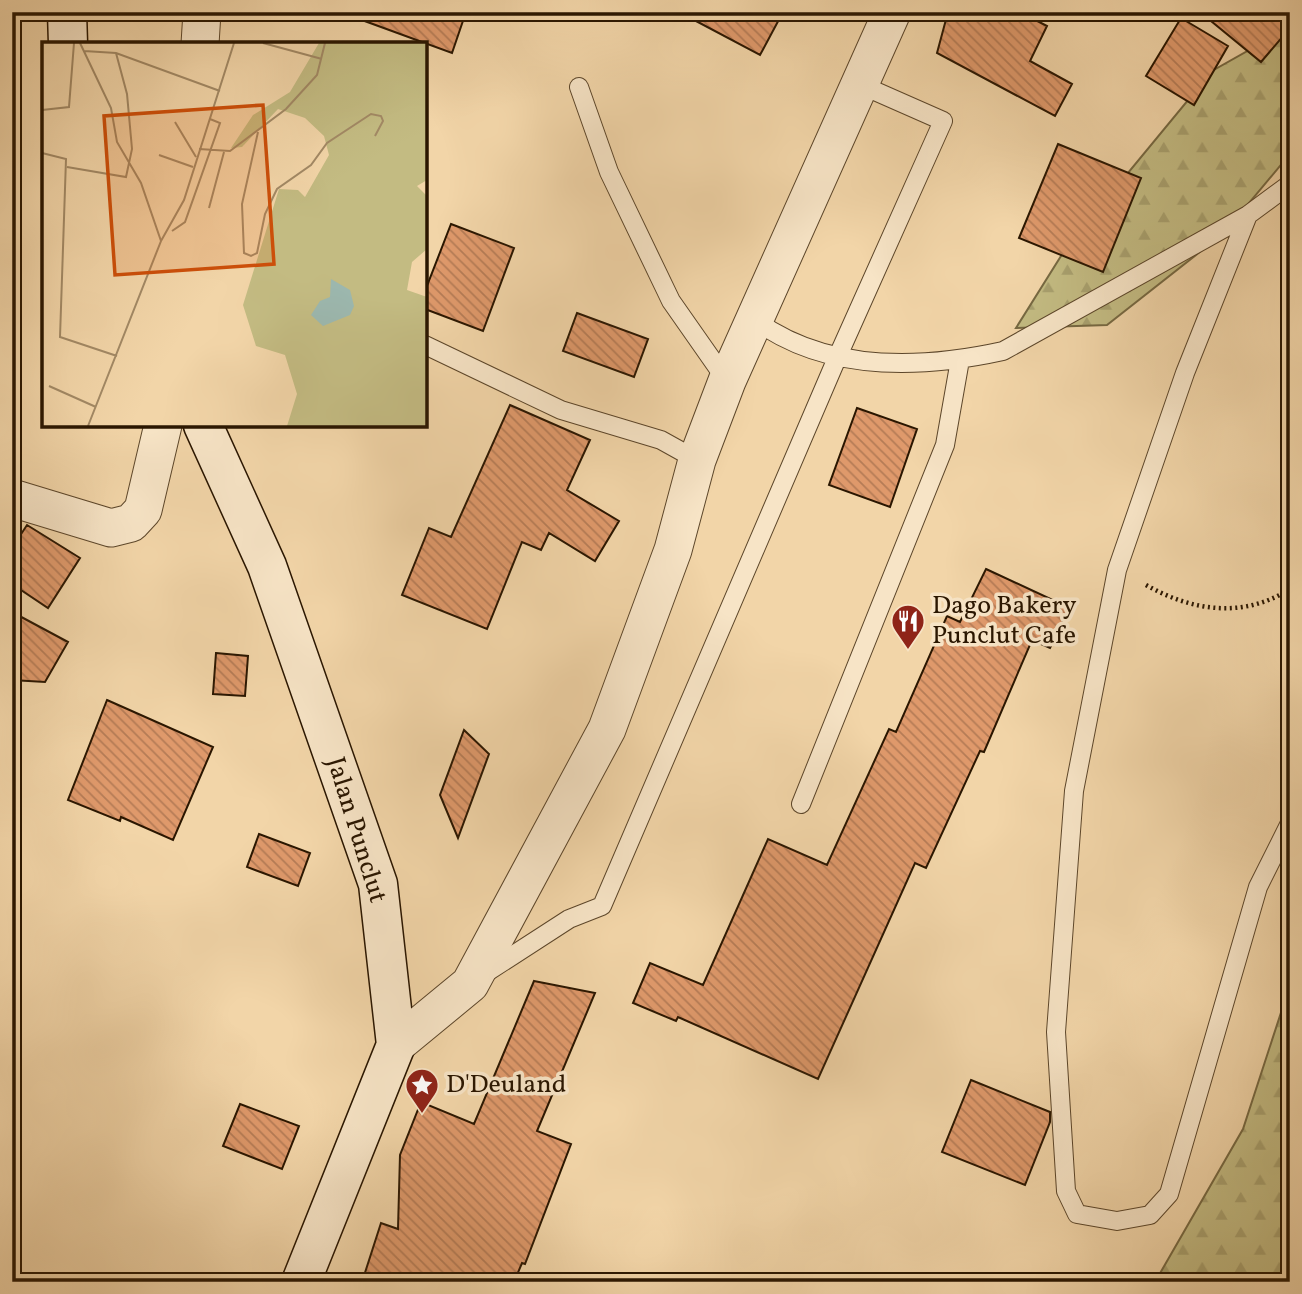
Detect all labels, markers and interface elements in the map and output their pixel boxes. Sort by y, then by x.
inset map [42,42,427,427]
place label: Dago Bakery Punclut Cafe [932,588,1076,654]
restaurant icon: Dago Bakery Punclut Cafe [889,602,927,651]
street label: Jalan Punclut [317,753,395,907]
place icon: D'Deuland [403,1066,441,1115]
place label: D'Deuland [446,1067,566,1103]

